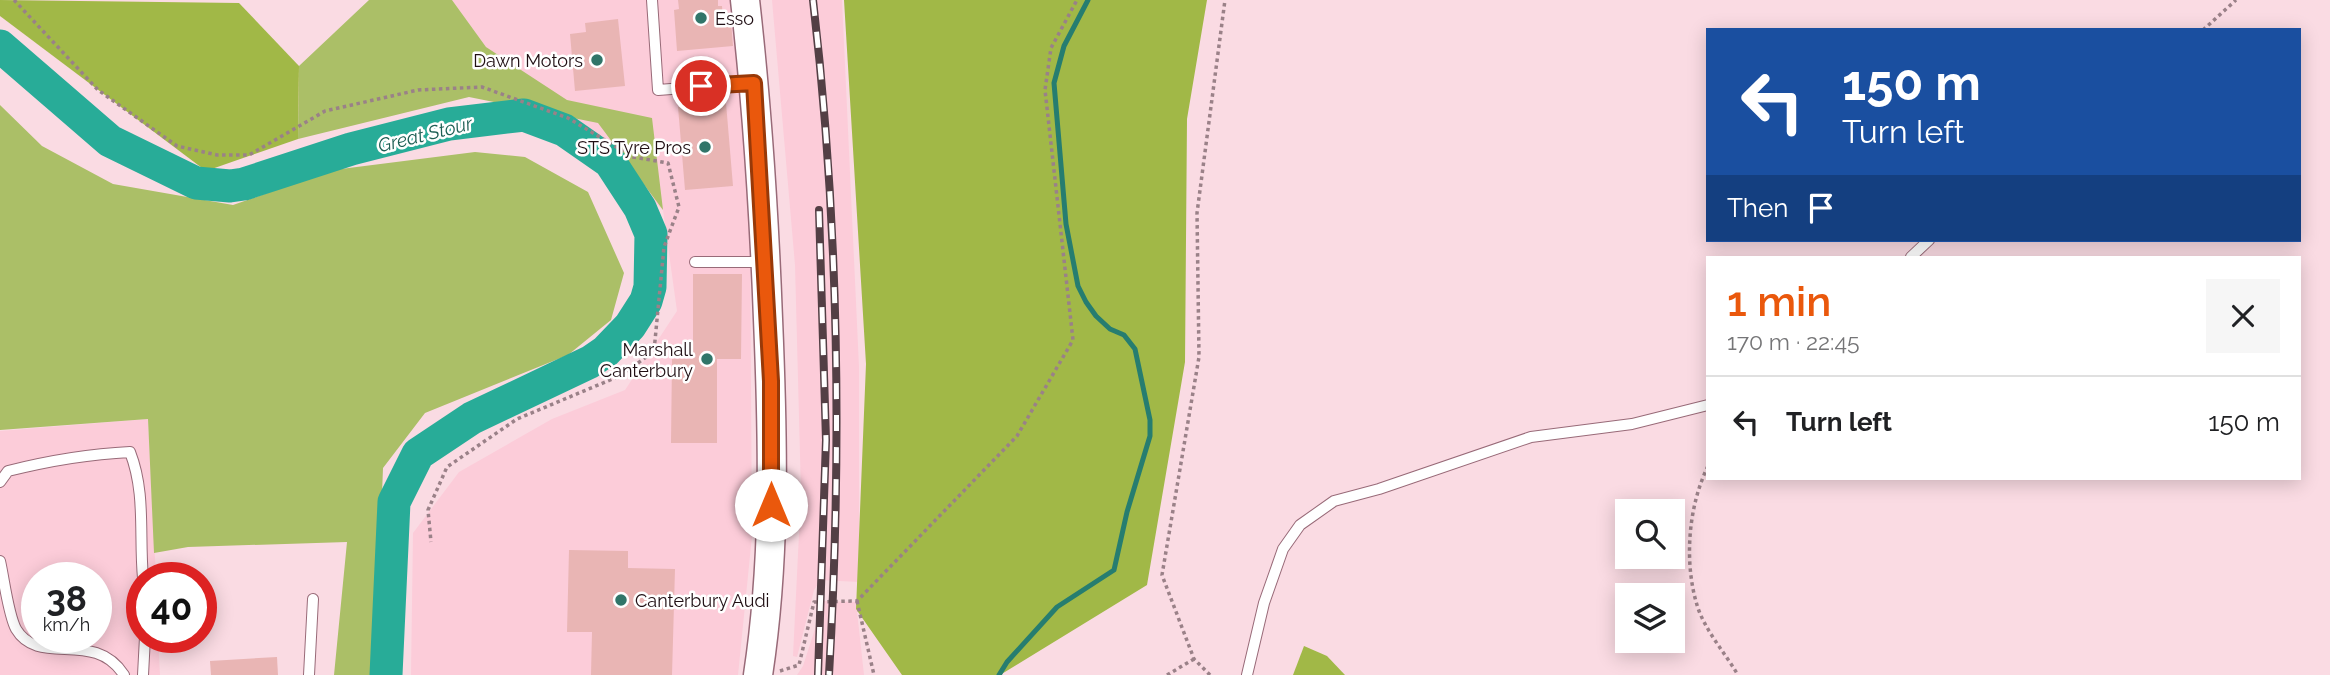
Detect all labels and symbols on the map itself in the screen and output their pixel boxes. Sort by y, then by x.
place label: Esso [715,8,754,29]
marker: Esso [693,10,709,26]
place label: Dawn Motors [473,50,583,71]
marker: Dawn Motors [589,52,605,68]
pin [671,56,731,116]
water label: Great Stour [375,111,476,156]
place label: STS Tyre Pros [577,137,691,158]
marker: STS Tyre Pros [697,139,713,155]
place label: Marshall Canterbury [600,339,693,381]
marker: Marshall Canterbury [699,351,715,367]
position arrow [734,468,808,542]
speed limit sign: 40 [126,562,217,653]
place label: Canterbury Audi [635,590,770,611]
marker: Canterbury Audi [613,592,629,608]

